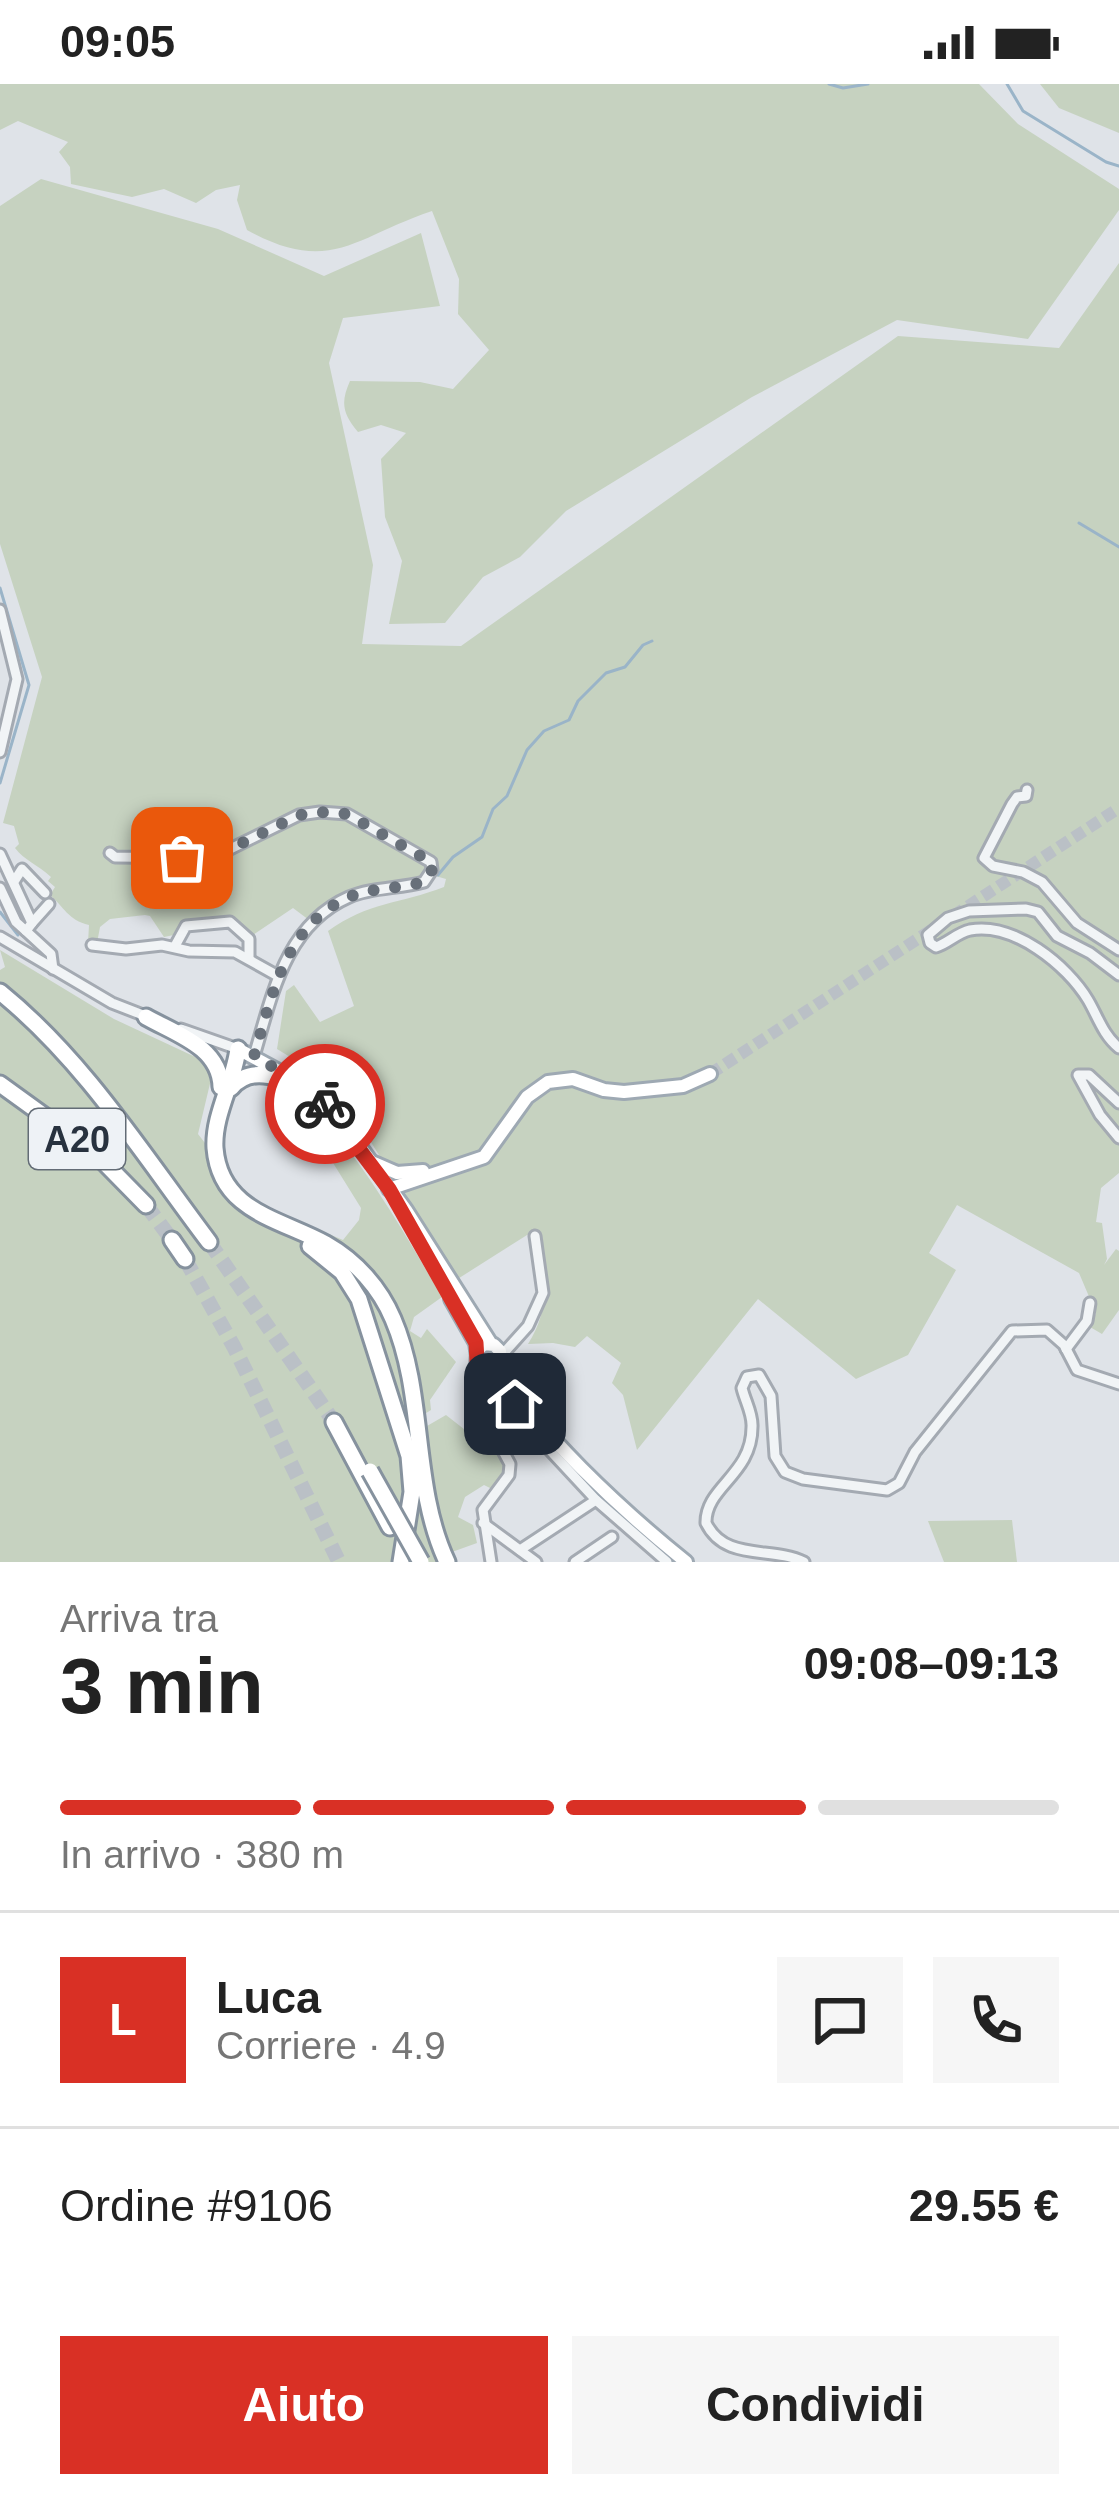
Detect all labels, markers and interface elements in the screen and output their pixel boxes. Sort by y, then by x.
text: 09:05 [60,16,175,67]
pin [131,807,233,909]
icon: bag [149,825,215,891]
courier [265,1044,385,1164]
icon: bike [292,1071,358,1137]
road number: A20 [29,1109,125,1169]
pin [464,1353,566,1455]
icon: home [482,1371,548,1437]
text: Arriva tra [60,1597,218,1640]
text: 09:08–09:13 [804,1638,1059,1689]
text: 3 min [60,1642,264,1730]
text: In arrivo · 380 m [60,1833,344,1876]
button: chat [777,1957,903,2083]
button: phone [933,1957,1059,2083]
text: Luca [216,1972,321,2023]
text: L [109,1994,137,2045]
text: Corriere · 4.9 [216,2024,446,2067]
text: Ordine #9106 [60,2180,333,2231]
text: 29.55 € [909,2180,1059,2231]
button: Aiuto [60,2336,548,2474]
button: Condividi [572,2336,1059,2474]

